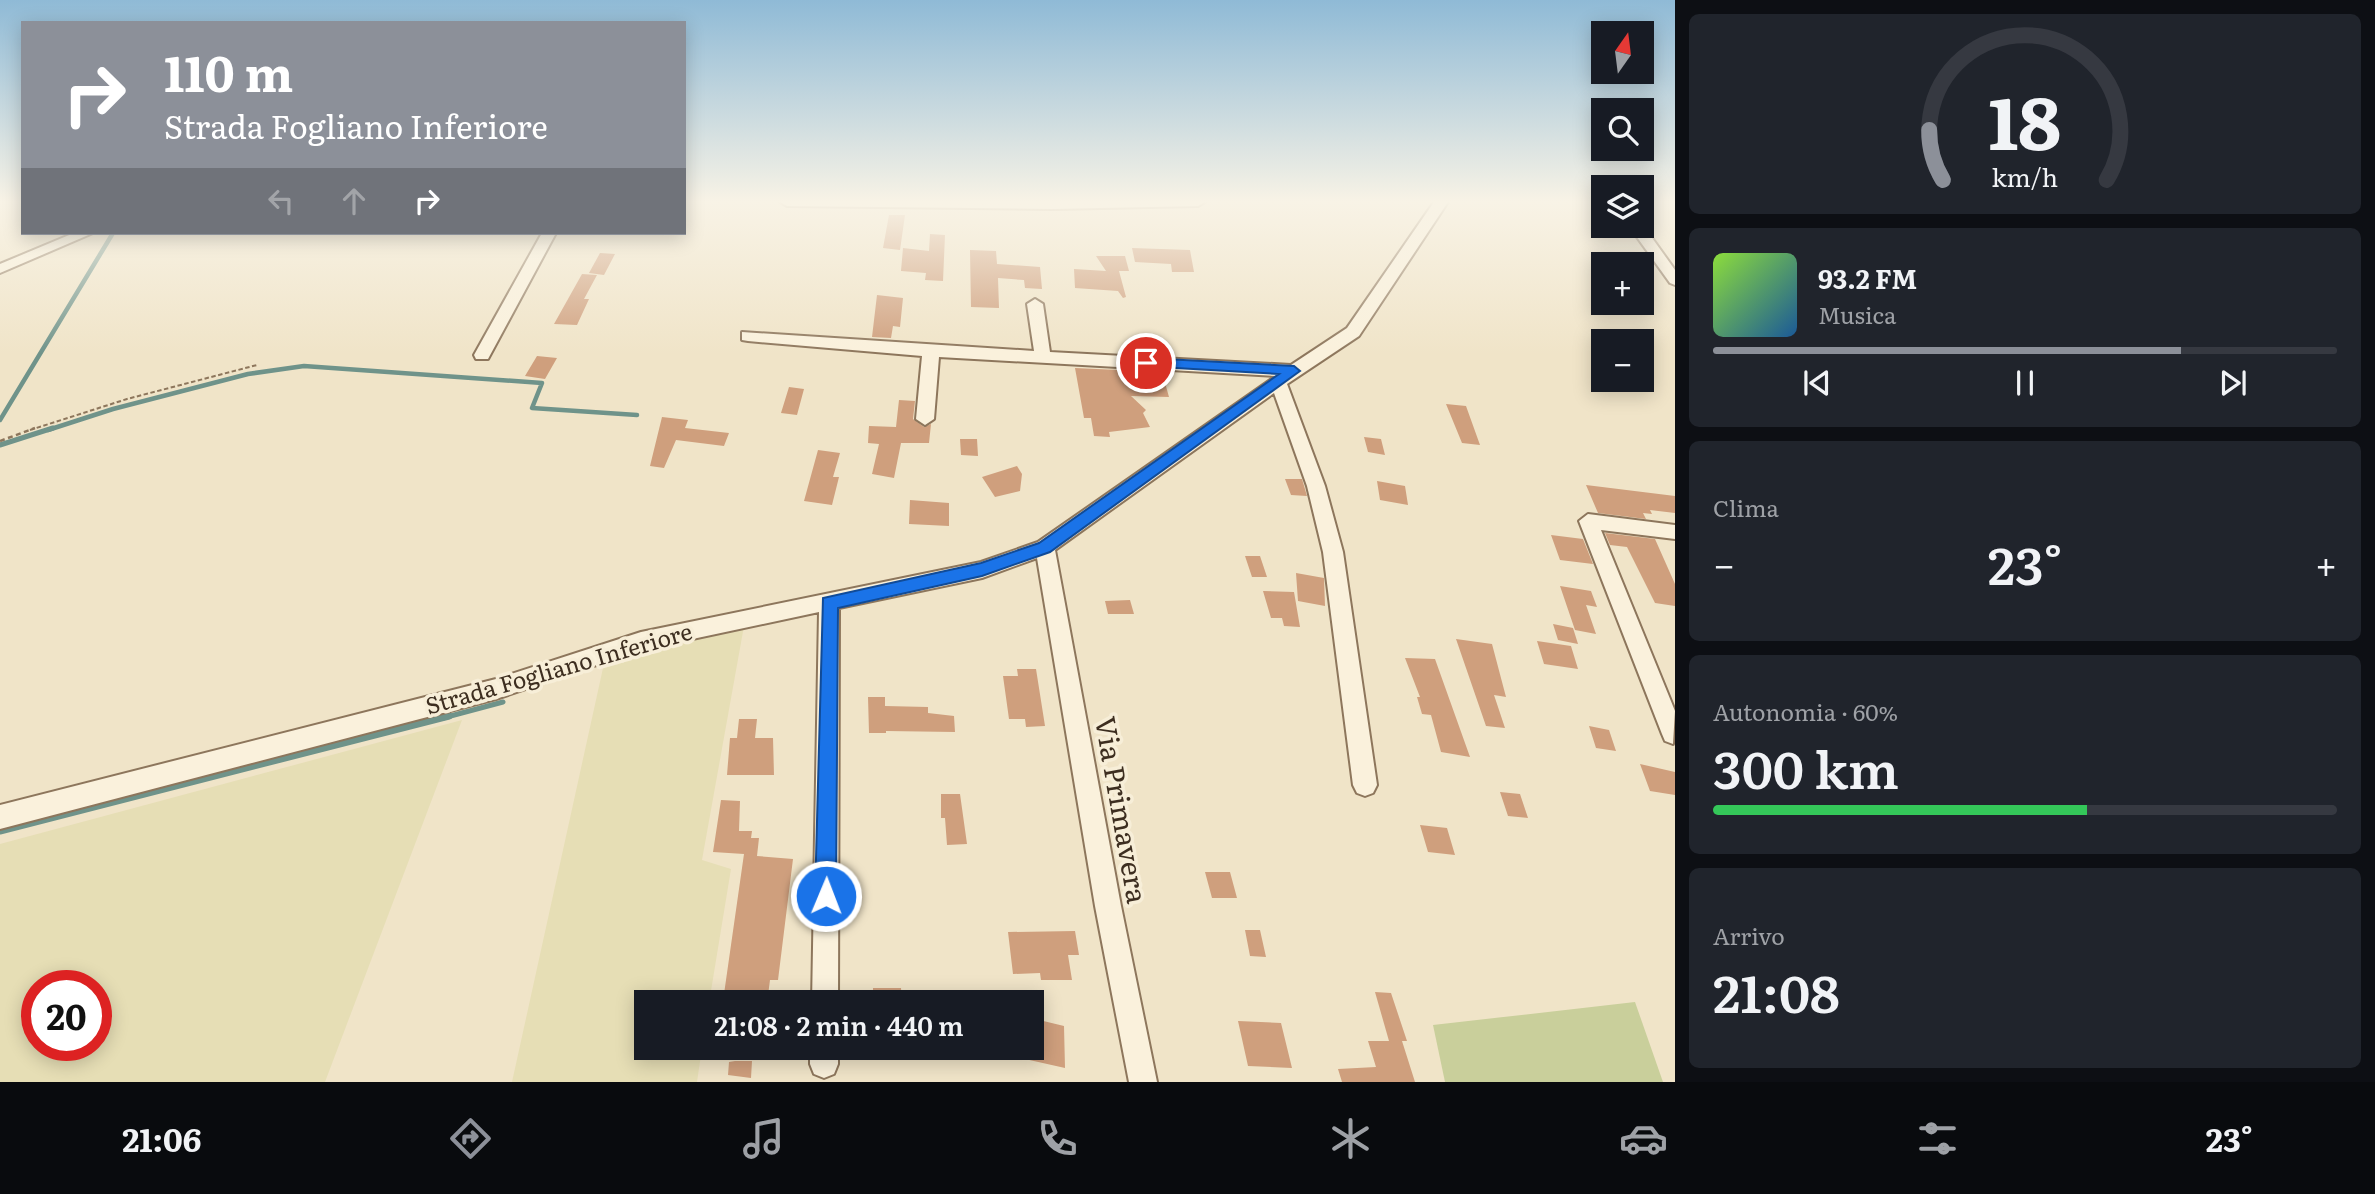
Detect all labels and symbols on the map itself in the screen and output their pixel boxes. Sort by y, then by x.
north arrow [1591,21,1654,84]
pin [1116,333,1176,393]
street label: Strada Fogliano Inferiore [421,613,696,721]
street label: Via Primavera [1086,713,1160,907]
position arrow [789,859,863,933]
speed limit sign: 20 [21,970,112,1061]

